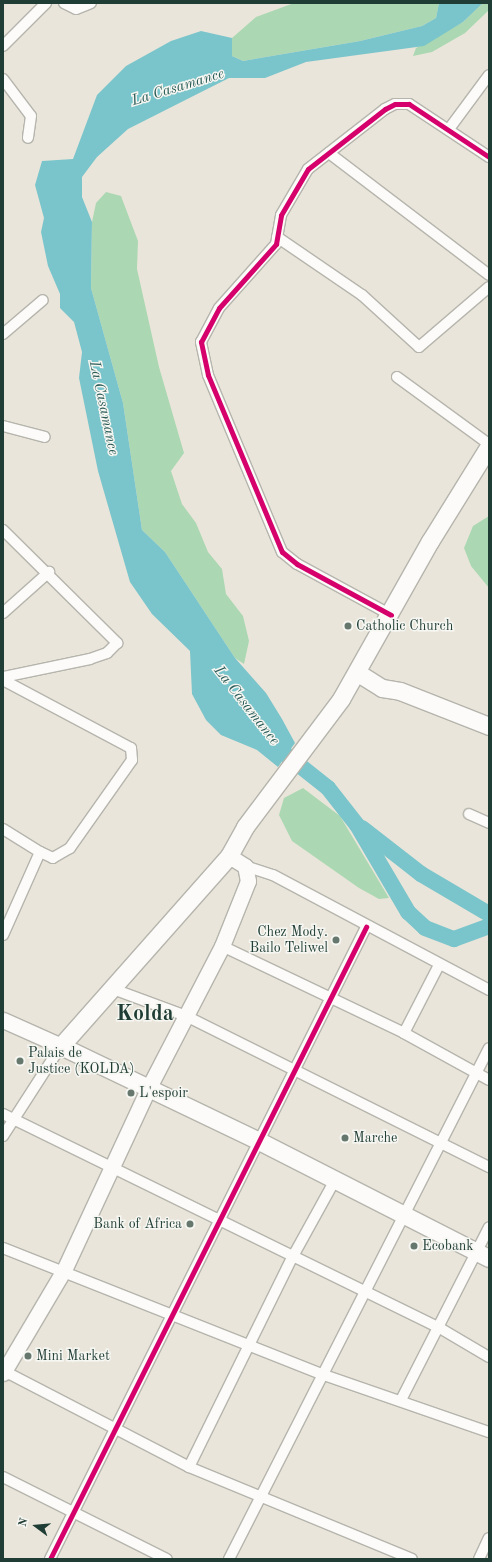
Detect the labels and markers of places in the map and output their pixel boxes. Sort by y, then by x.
place label: Catholic Church [356,618,453,634]
marker: Catholic Church [343,621,353,631]
place label: Chez Mody. Bailo Teliwel [250,924,328,956]
marker: Chez Mody. Bailo Teliwel [331,935,341,945]
place label: Palais de Justice (KOLDA) [28,1045,135,1078]
marker: Palais de Justice (KOLDA) [15,1056,25,1066]
place label: L'espoir [139,1085,188,1101]
marker: L'espoir [126,1088,136,1098]
place label: Marche [353,1130,398,1146]
marker: Marche [340,1133,350,1143]
place label: Bank of Africa [93,1216,182,1232]
marker: Bank of Africa [185,1219,195,1229]
place label: Ecobank [422,1238,474,1254]
marker: Ecobank [409,1241,419,1251]
place label: Mini Market [36,1348,110,1364]
marker: Mini Market [23,1351,33,1361]

